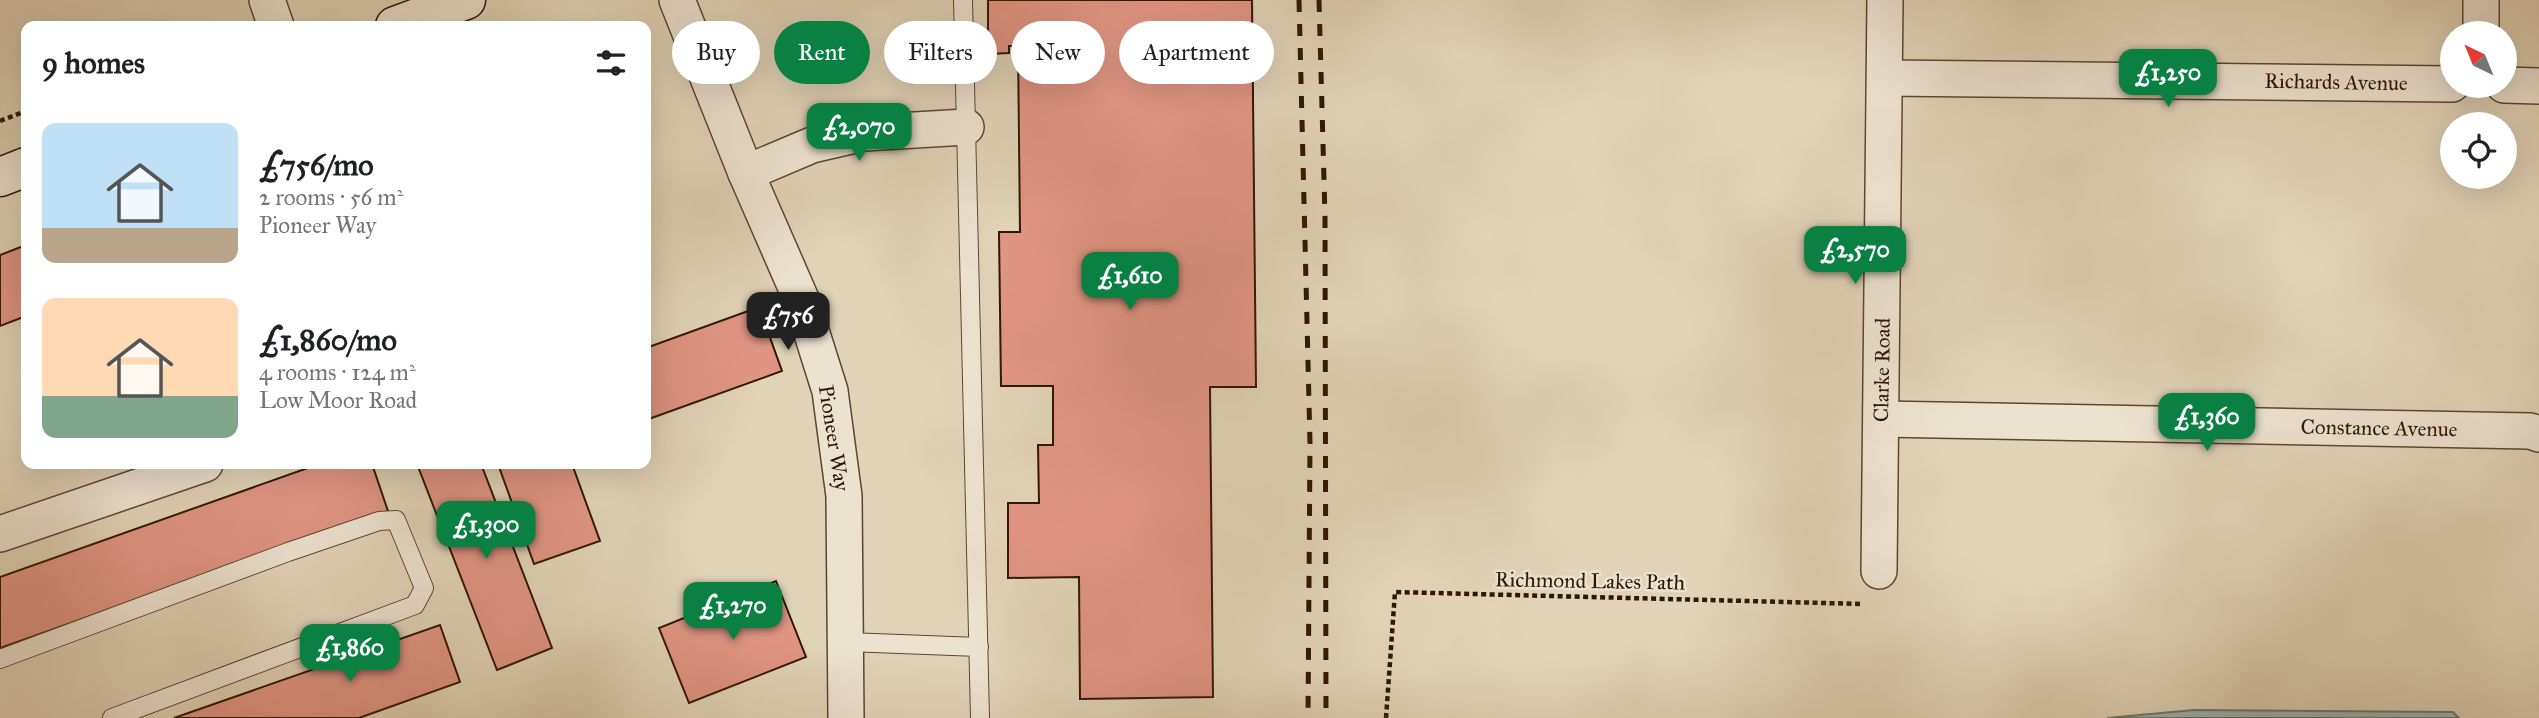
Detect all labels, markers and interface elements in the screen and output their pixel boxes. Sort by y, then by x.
chip: Buy [672,21,760,84]
chip: Rent [774,21,870,84]
chip: Filters [884,21,997,84]
chip: New [1011,21,1105,84]
chip: Apartment [1119,21,1274,84]
north arrow [2440,21,2516,98]
map controls [2440,21,2517,189]
icon: filters [592,44,630,82]
text: 9 homes [42,45,145,81]
pin: £1,250 [2111,50,2225,109]
text: £1,250 [2135,58,2201,86]
street label: Richards Avenue [2264,68,2408,96]
pin: £2,070 [802,104,916,163]
text: £2,070 [823,112,895,140]
button: locate [2440,112,2517,189]
text: £756/mo [259,147,374,183]
icon: home [98,151,182,235]
text: 2 rooms · 56 m² [259,183,403,211]
text: Pioneer Way [259,211,376,239]
pin: £2,570 [1798,226,1912,286]
text: £2,570 [1820,235,1890,263]
pin: £1,610 [1073,252,1187,312]
text: £1,610 [1097,261,1163,289]
pin: £756 [747,292,829,352]
text: £756 [763,301,813,329]
street label: Clarke Road [1868,317,1896,422]
text: £1,860/mo [259,322,397,358]
icon: home [98,326,182,410]
text: 4 rooms · 124 m² [259,358,416,386]
street label: Pioneer Way [813,383,855,494]
text: Low Moor Road [259,386,417,414]
pin: £1,360 [2150,393,2264,453]
text: £1,360 [2174,402,2240,430]
street label: Constance Avenue [2300,414,2458,442]
pin: £1,300 [429,502,543,561]
text: £1,300 [453,510,520,538]
street label: Richmond Lakes Path [1495,566,1686,596]
pin: £1,270 [676,582,790,642]
text: £1,270 [699,591,767,619]
pin: £1,860 [293,624,407,684]
text: £1,860 [316,633,384,661]

